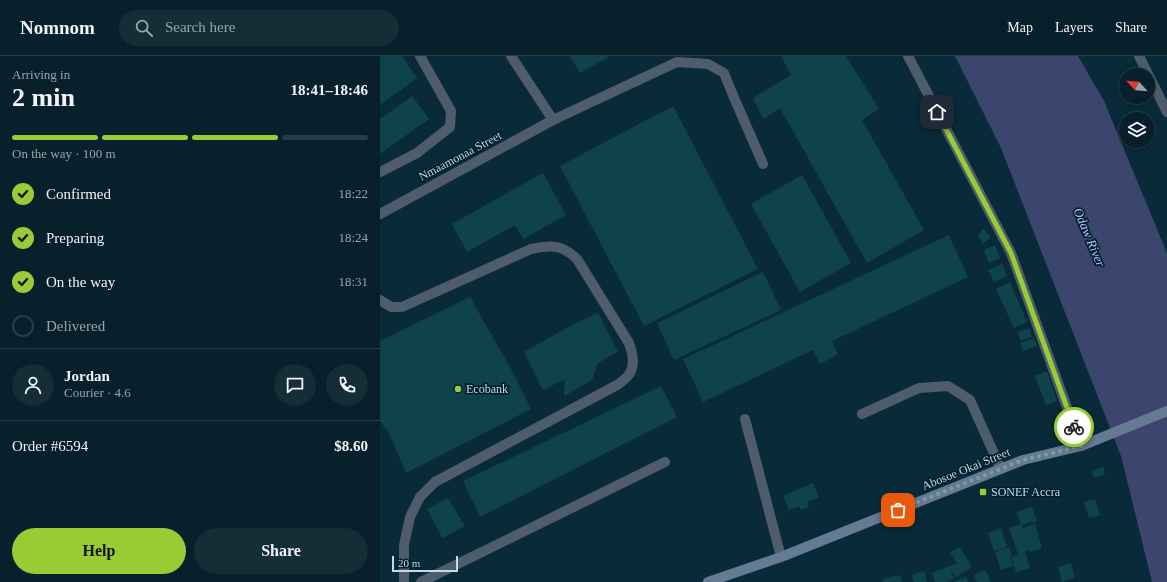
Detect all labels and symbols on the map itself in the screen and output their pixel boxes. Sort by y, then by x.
north arrow [1119,68,1155,104]
pin [920,95,954,129]
street label: Nmaamonaa Street [416,128,504,184]
water label: Odaw River [1070,206,1109,270]
place label: Ecobank [466,382,508,396]
marker: Ecobank [453,384,463,394]
courier [1054,407,1094,447]
street label: Abosoe Okai Street [920,445,1013,493]
place label: SONEF Accra [991,485,1061,499]
marker: SONEF Accra [978,487,988,497]
pin [881,493,915,527]
scale bar [392,554,458,573]

